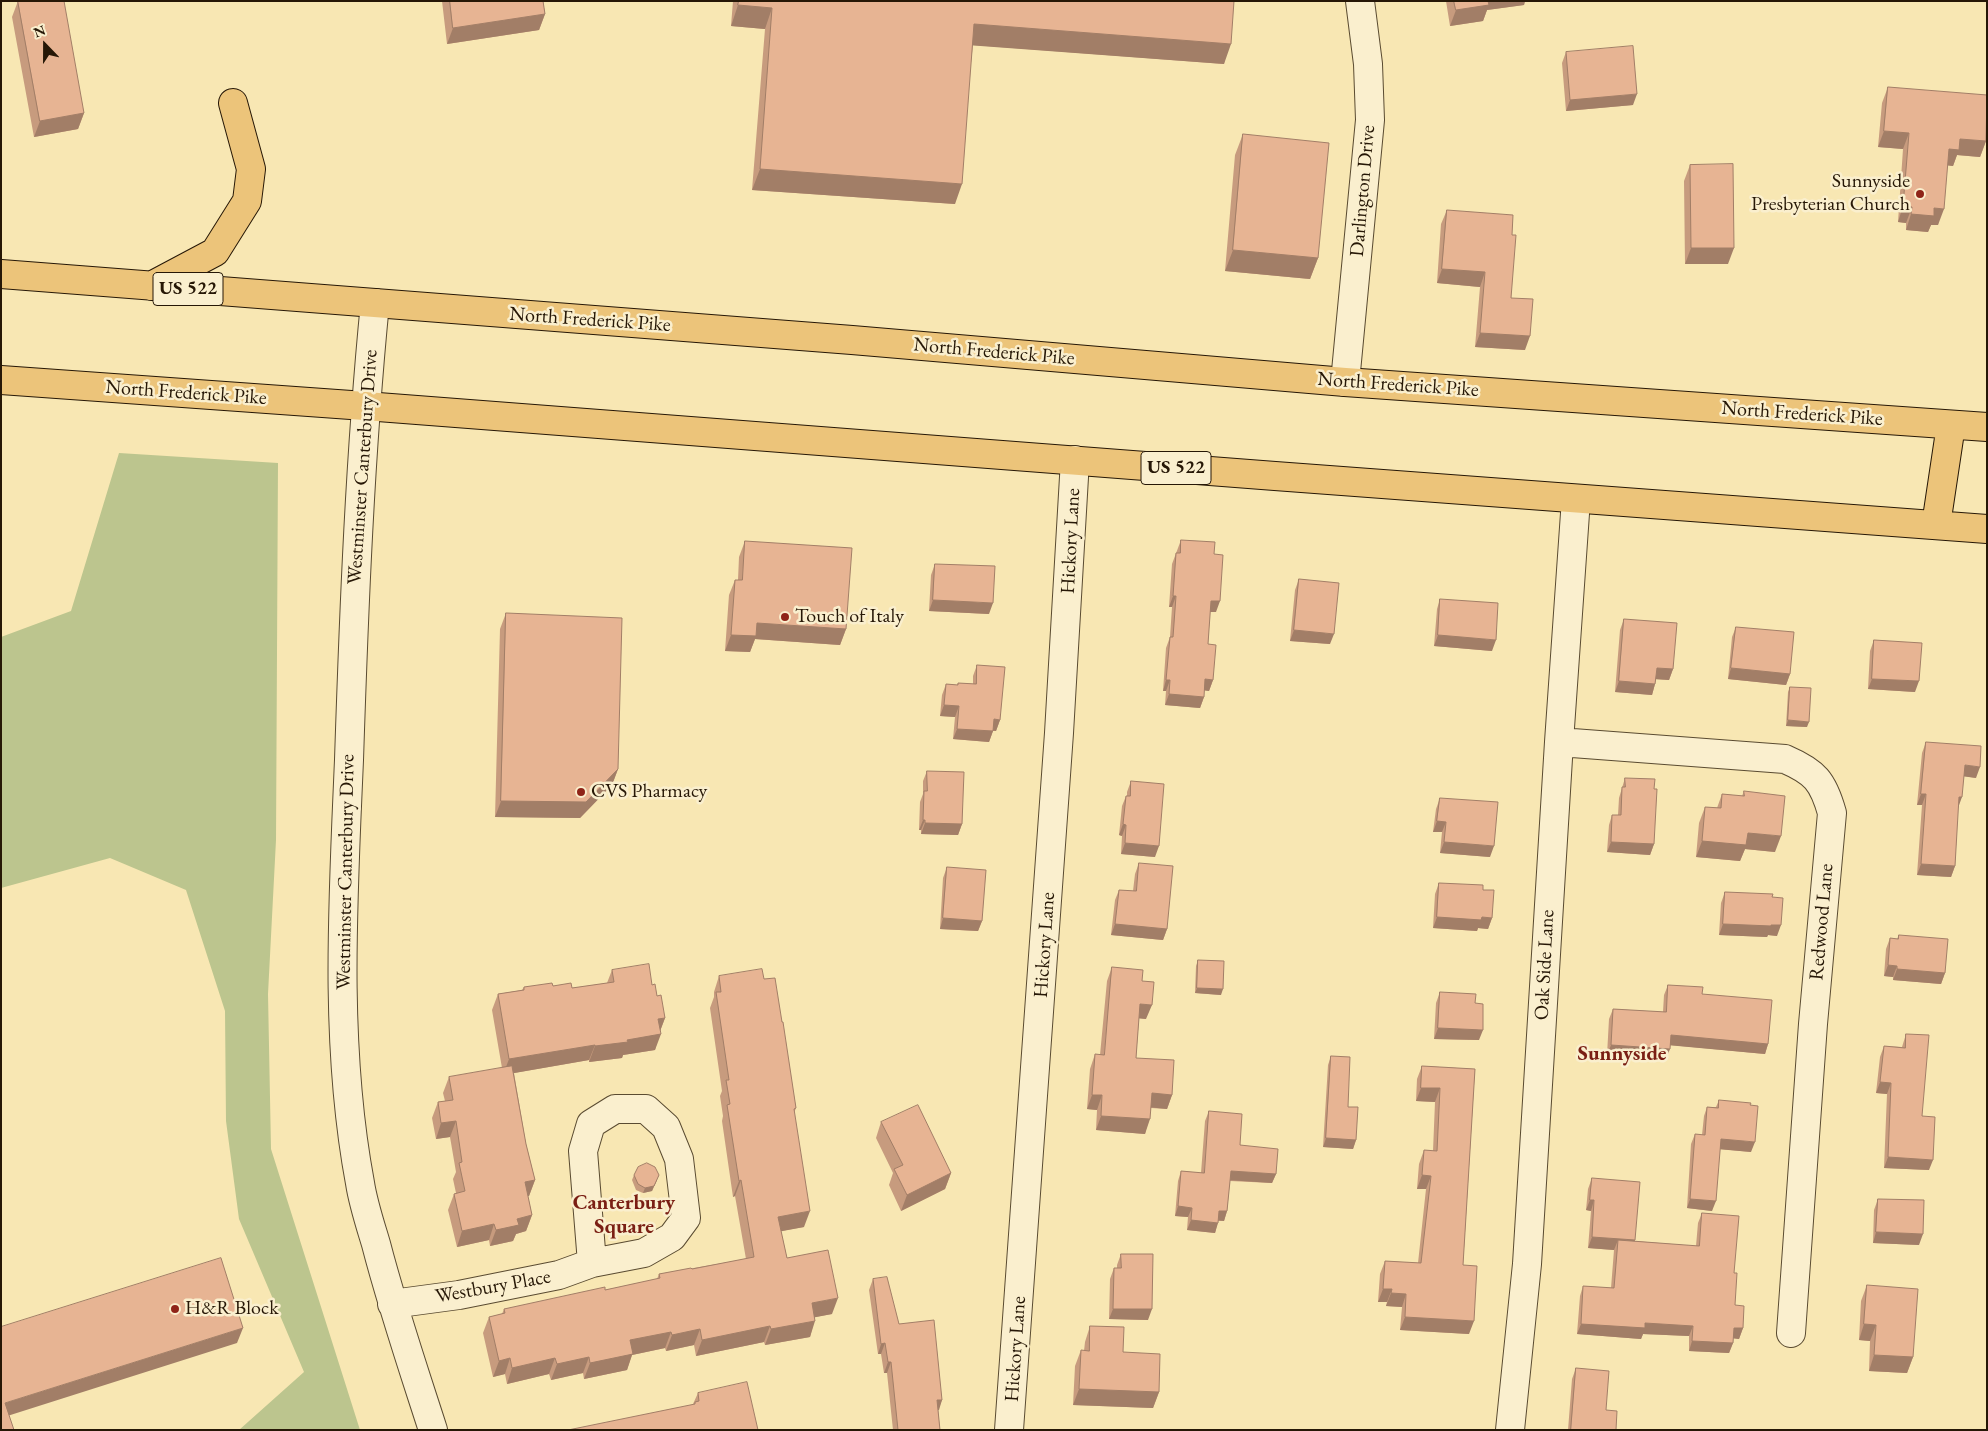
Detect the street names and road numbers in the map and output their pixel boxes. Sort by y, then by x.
street label: Darlington Drive [1345,124,1381,258]
road number: US 522 [153,272,223,306]
street label: North Frederick Pike [509,302,671,338]
street label: North Frederick Pike [912,333,1076,371]
street label: Westminster Canterbury Drive [343,349,383,585]
street label: North Frederick Pike [1317,367,1479,403]
street label: North Frederick Pike [105,375,267,411]
street label: North Frederick Pike [1721,396,1883,432]
road number: US 522 [1141,452,1211,484]
street label: Hickory Lane [1056,487,1086,595]
street label: Westminster Canterbury Drive [332,754,360,990]
street label: Redwood Lane [1805,863,1839,981]
street label: Hickory Lane [1029,891,1061,999]
street label: Oak Side Lane [1530,909,1560,1021]
street label: Westbury Place [434,1265,552,1309]
street label: Hickory Lane [1000,1295,1032,1403]

